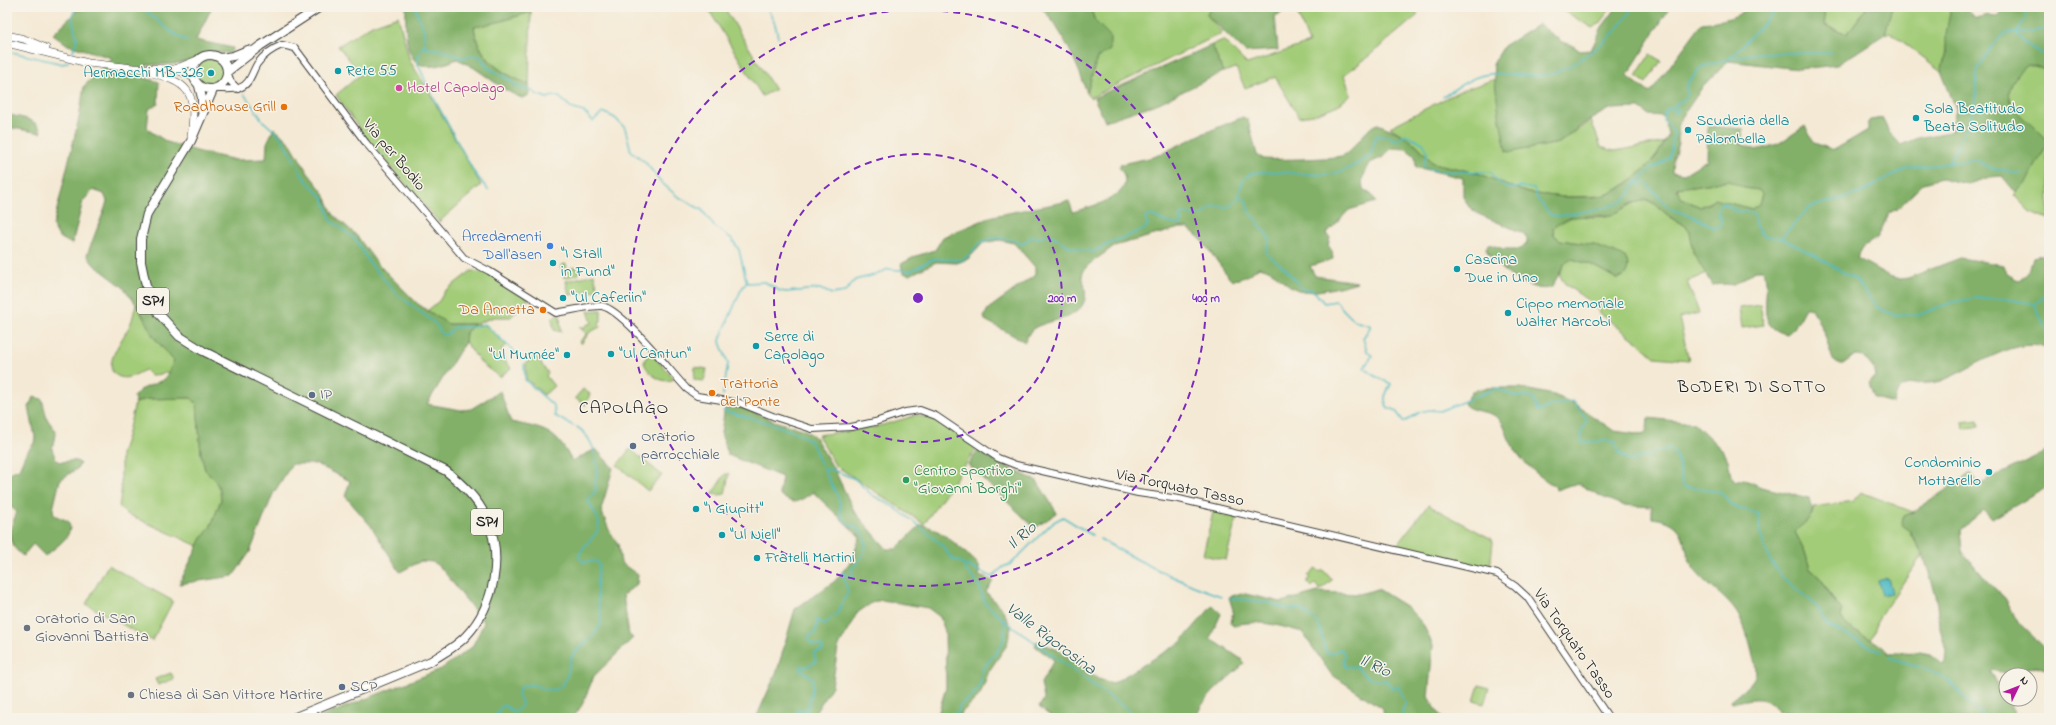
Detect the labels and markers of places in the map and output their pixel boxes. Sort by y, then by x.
place label: Rete 55 [346,59,397,83]
place label: Aermacchi MB-326 [83,61,203,85]
marker: Rete 55 [333,66,343,76]
marker: Aermacchi MB-326 [206,68,216,78]
place label: Hotel Capolago [407,76,505,100]
marker: Hotel Capolago [394,83,404,93]
place label: Roadhouse Grill [174,95,276,119]
place label: Sola Beatitudo Beata Solitudo [1923,97,2024,139]
marker: Roadhouse Grill [279,102,289,112]
place label: Scuderia della Palombella [1696,109,1789,151]
marker: Sola Beatitudo Beata Solitudo [1911,113,1921,123]
marker: Scuderia della Palombella [1683,125,1693,135]
place label: Arredamenti Dall'asen [462,225,542,267]
marker: Arredamenti Dall'asen [545,241,555,251]
place label: "I Stall in Fund" [561,242,615,284]
place label: Cascina Due in Uno [1464,248,1538,290]
marker: "I Stall in Fund" [548,258,558,268]
marker: Cascina Due in Uno [1452,264,1462,274]
place label: "Ul Caferiin" [571,286,646,310]
centre of rings [911,291,925,305]
place label: Cippo memoriale Walter Marcobi [1516,292,1625,334]
marker: "Ul Caferiin" [558,293,568,303]
place label: Da Annetta [457,298,535,322]
marker: Da Annetta [538,305,548,315]
marker: Cippo memoriale Walter Marcobi [1503,308,1513,318]
place label: Serre di Capolago [764,325,825,367]
marker: Serre di Capolago [751,341,761,351]
place label: "Ul Cantun" [619,342,691,366]
place label: "Ul Murnée" [489,343,559,367]
marker: "Ul Cantun" [606,349,616,359]
marker: "Ul Murnée" [562,350,572,360]
place label: Trattoria del Ponte [720,372,781,414]
place label: IP [320,383,333,407]
marker: Trattoria del Ponte [707,388,717,398]
marker: IP [307,390,317,400]
place label: Oratorio parrocchiale [641,425,721,467]
marker: Oratorio parrocchiale [628,441,638,451]
place label: Condominio Mottarello [1904,451,1981,493]
place label: Centro sportivo "Giovanni Borghi" [914,459,1022,501]
marker: Condominio Mottarello [1984,467,1994,477]
marker: Centro sportivo "Giovanni Borghi" [901,475,911,485]
place label: "I Giupitt" [704,497,764,521]
marker: "I Giupitt" [691,504,701,514]
place label: "Ul Niell" [730,523,781,547]
marker: "Ul Niell" [717,530,727,540]
place label: Fratelli Martini [764,546,855,570]
marker: Fratelli Martini [752,553,762,563]
place label: Oratorio di San Giovanni Battista [35,607,149,649]
marker: Oratorio di San Giovanni Battista [22,623,32,633]
place label: SCP [350,675,378,699]
marker: SCP [337,682,347,692]
place label: Chiesa di San Vittore Martire [139,683,324,707]
marker: Chiesa di San Vittore Martire [126,690,136,700]

